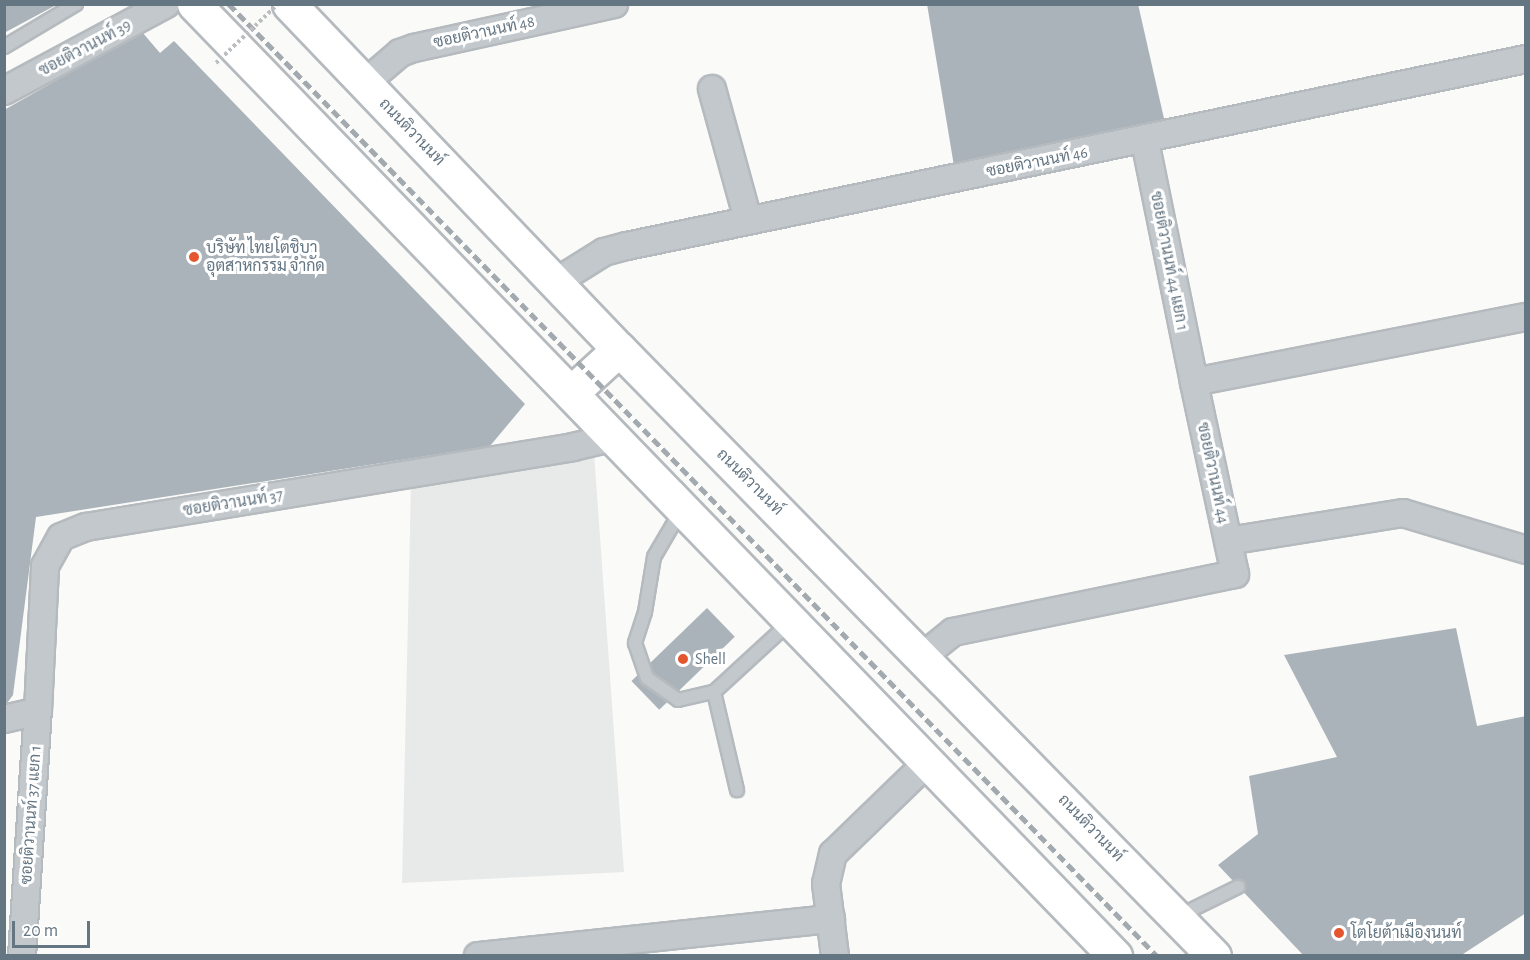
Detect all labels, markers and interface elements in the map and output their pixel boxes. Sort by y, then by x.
street label: ซอยติวานนท์ 48 [432,12,536,52]
street label: ซอยติวานนท์ 39 [36,16,134,80]
street label: ถนนติวานนท์ [375,94,449,170]
street label: ซอยติวานนท์ 46 [985,143,1089,181]
street label: ซอยติวานนท์ 44 แยก 1 [1146,190,1192,332]
place label: บริษัท ไทยโตชิบา อุตสาหกรรม จำกัด [206,238,325,276]
marker: บริษัท ไทยโตชิบา อุตสาหกรรม จำกัด [187,250,201,264]
street label: ซอยติวานนท์ 44 [1193,421,1233,525]
street label: ถนนติวานนท์ [713,445,787,519]
street label: ซอยติวานนท์ 37 [182,486,284,520]
place label: Shell [695,649,726,669]
marker: Shell [676,652,690,666]
street label: ซอยติวานนท์ 37 แยก 1 [17,745,45,885]
street label: ถนนติวานนท์ [1054,790,1128,866]
scale bar [15,909,93,947]
text: 20 m [23,922,58,940]
place label: โตโยต้าเมืองนนท์ [1351,923,1462,943]
marker: โตโยต้าเมืองนนท์ [1332,926,1346,940]

